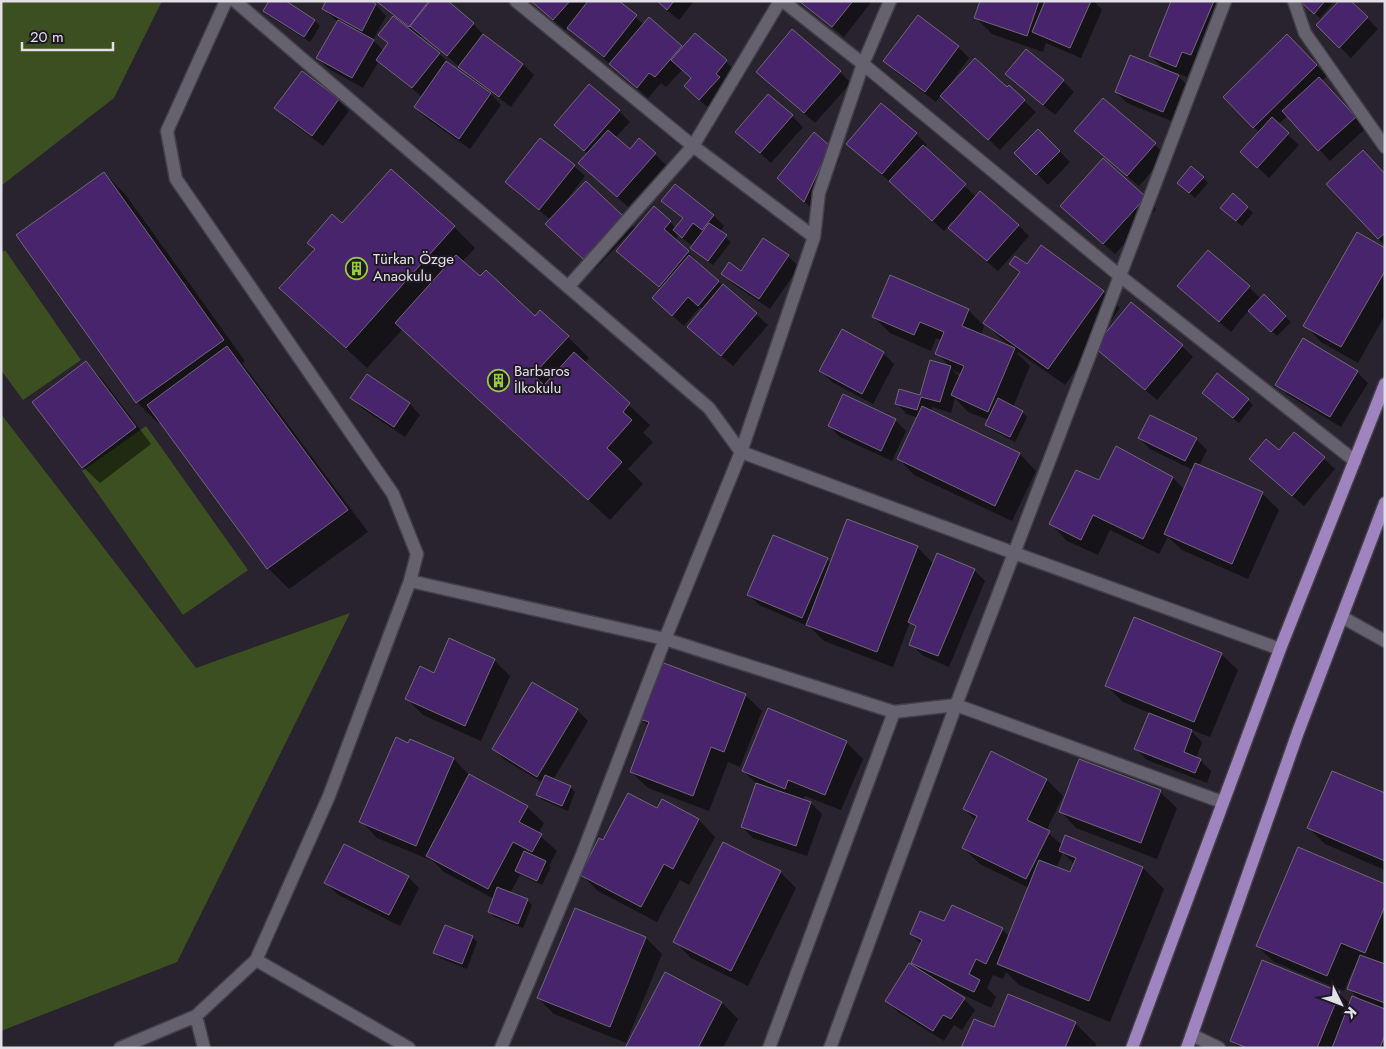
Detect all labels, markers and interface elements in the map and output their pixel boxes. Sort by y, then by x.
scale bar [22,20,114,52]
text: 20 m [30,26,64,48]
place label: Türkan Özge Anaokulu [373,248,454,287]
building icon: Türkan Özge Anaokulu [345,256,369,280]
place label: Barbaros İlkokulu [514,360,570,399]
building icon: Barbaros İlkokulu [486,368,510,392]
north arrow [1316,979,1366,1029]
text: K [1340,1002,1361,1023]

